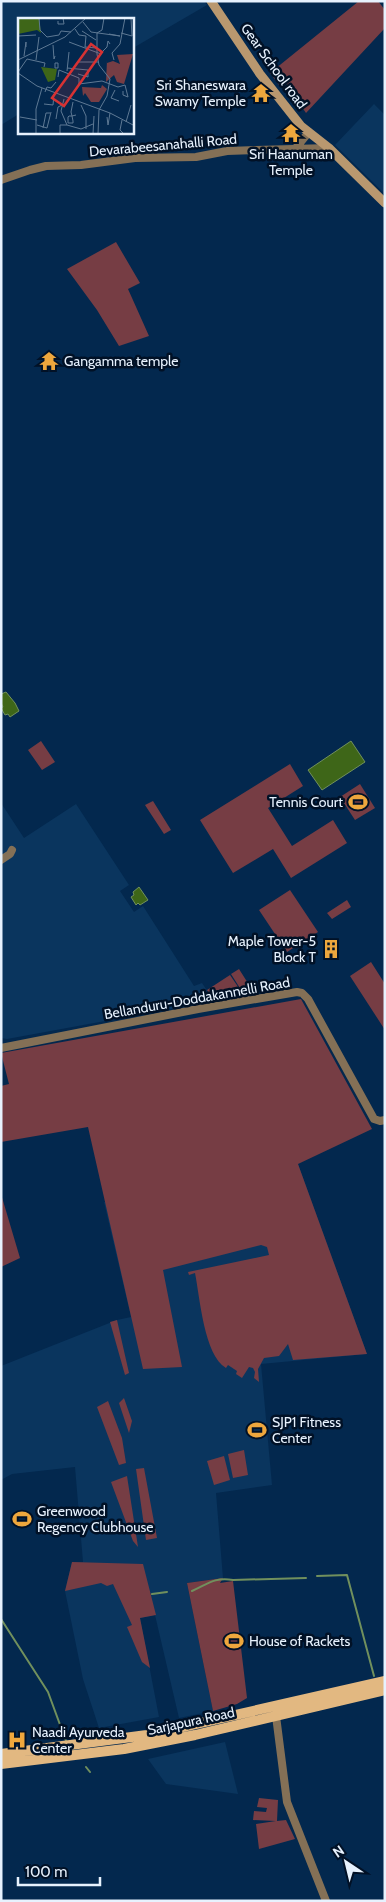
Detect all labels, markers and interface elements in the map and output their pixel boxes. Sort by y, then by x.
inset map [18,18,134,134]
street label: Gear School road [237,20,311,112]
place label: Sri Shaneswara Swamy Temple [155,76,246,110]
temple icon: Sri Shaneswara Swamy Temple [250,82,272,104]
temple icon: Sri Haanuman Temple [280,122,302,144]
street label: Devarabeesanahalli Road [88,130,238,160]
place label: Sri Haanuman Temple [249,145,333,179]
temple icon: Gangamma temple [38,350,60,372]
place label: Gangamma temple [64,352,178,370]
sports icon: Tennis Court [347,791,369,813]
place label: Tennis Court [269,793,343,811]
place label: Maple Tower-5 Block T [228,932,317,966]
building icon: Maple Tower-5 Block T [320,938,342,960]
street label: Bellanduru-Doddakannelli Road [103,973,291,1023]
place label: SJP1 Fitness Center [272,1413,341,1447]
sports icon: SJP1 Fitness Center [246,1419,268,1441]
place label: Greenwood Regency Clubhouse [37,1502,154,1536]
sports icon: Greenwood Regency Clubhouse [11,1508,33,1530]
sports icon: House of Rackets [223,1630,245,1652]
place label: House of Rackets [249,1632,351,1650]
street label: Sarjapura Road [146,1703,236,1739]
place label: Naadi Ayurveda Center [32,1723,125,1757]
hospital icon: Naadi Ayurveda Center [6,1729,28,1751]
north arrow [321,1837,371,1887]
text: N [329,1841,348,1862]
scale bar [18,1854,100,1886]
text: 100 m [25,1863,67,1881]

